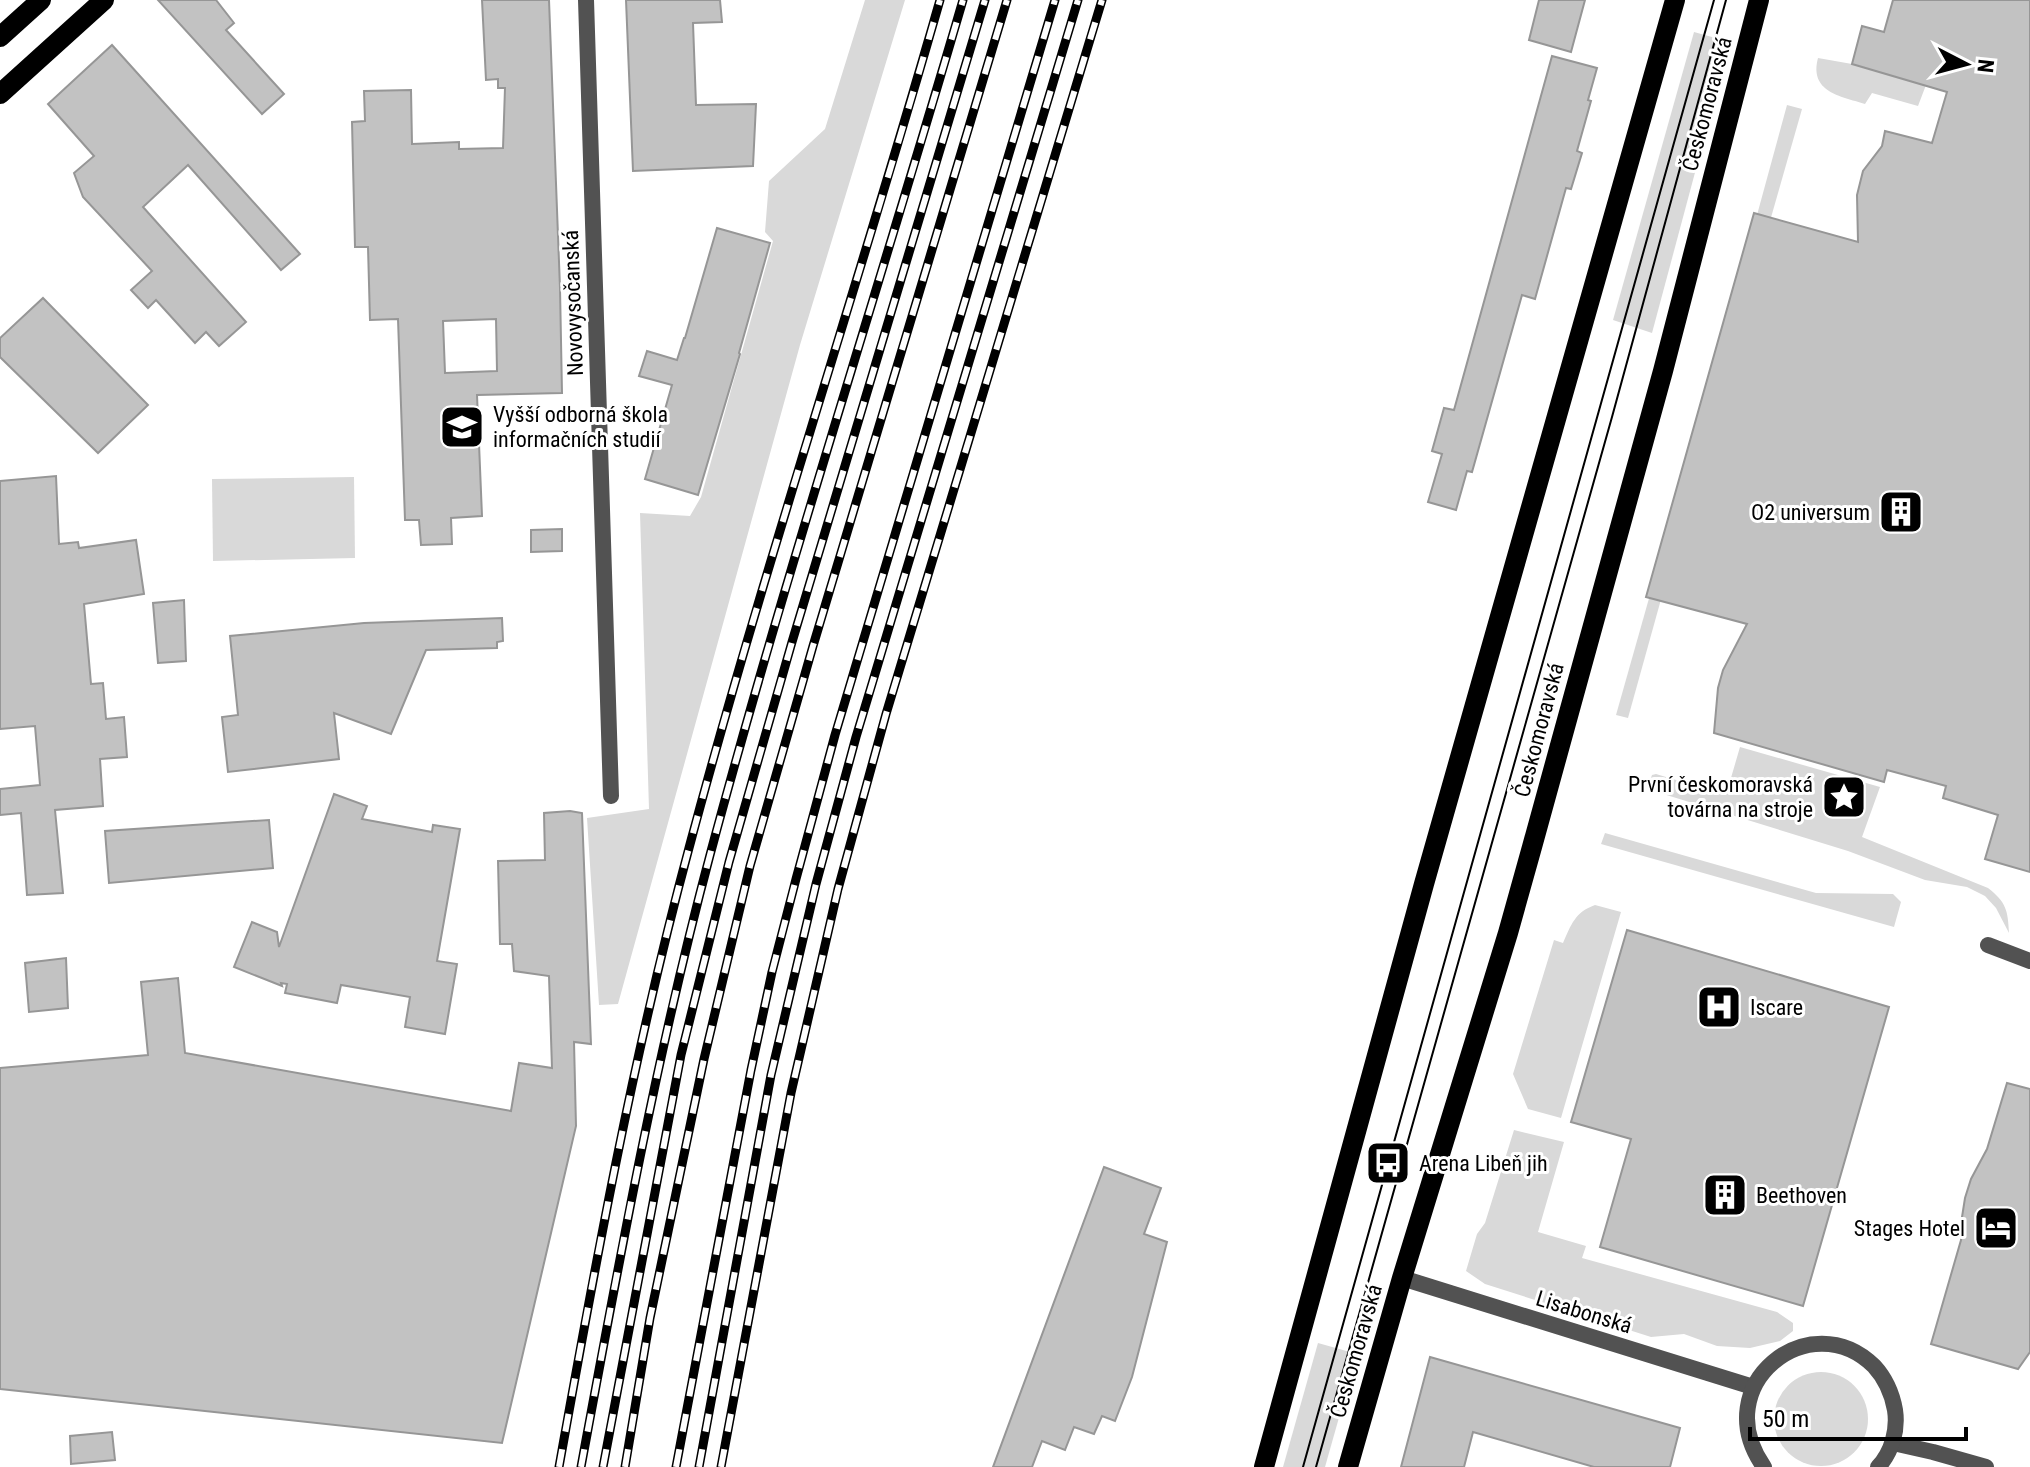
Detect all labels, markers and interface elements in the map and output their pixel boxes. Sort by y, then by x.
north arrow [1926,24,2006,104]
street label: Českomoravská [1676,34,1737,174]
text: N [1972,58,1999,74]
street label: Novovysočanská [558,230,588,376]
place label: Vyšší odborná škola informačních studií [493,402,668,452]
school or university icon: Vyšší odborná škola informačních studií [438,403,486,451]
building icon: O2 universum [1877,488,1925,536]
place label: O2 universum [1751,500,1870,525]
street label: Českomoravská [1508,660,1569,800]
place label: První českomoravská továrna na stroje [1628,772,1813,822]
place icon: První českomoravská továrna na stroje [1820,773,1868,821]
hospital icon: Iscare [1695,983,1743,1031]
place label: Iscare [1750,995,1803,1020]
bus stop icon: Arena Libeň jih [1364,1139,1412,1187]
place label: Arena Libeň jih [1419,1151,1548,1176]
building icon: Beethoven [1701,1171,1749,1219]
place label: Beethoven [1756,1183,1847,1208]
hotel icon: Stages Hotel [1972,1204,2020,1252]
place label: Stages Hotel [1854,1216,1965,1241]
street label: Českomoravská [1324,1281,1387,1421]
street label: Lisabonská [1533,1286,1635,1338]
scale bar [1750,1391,1966,1441]
text: 50 m [1762,1405,1809,1433]

